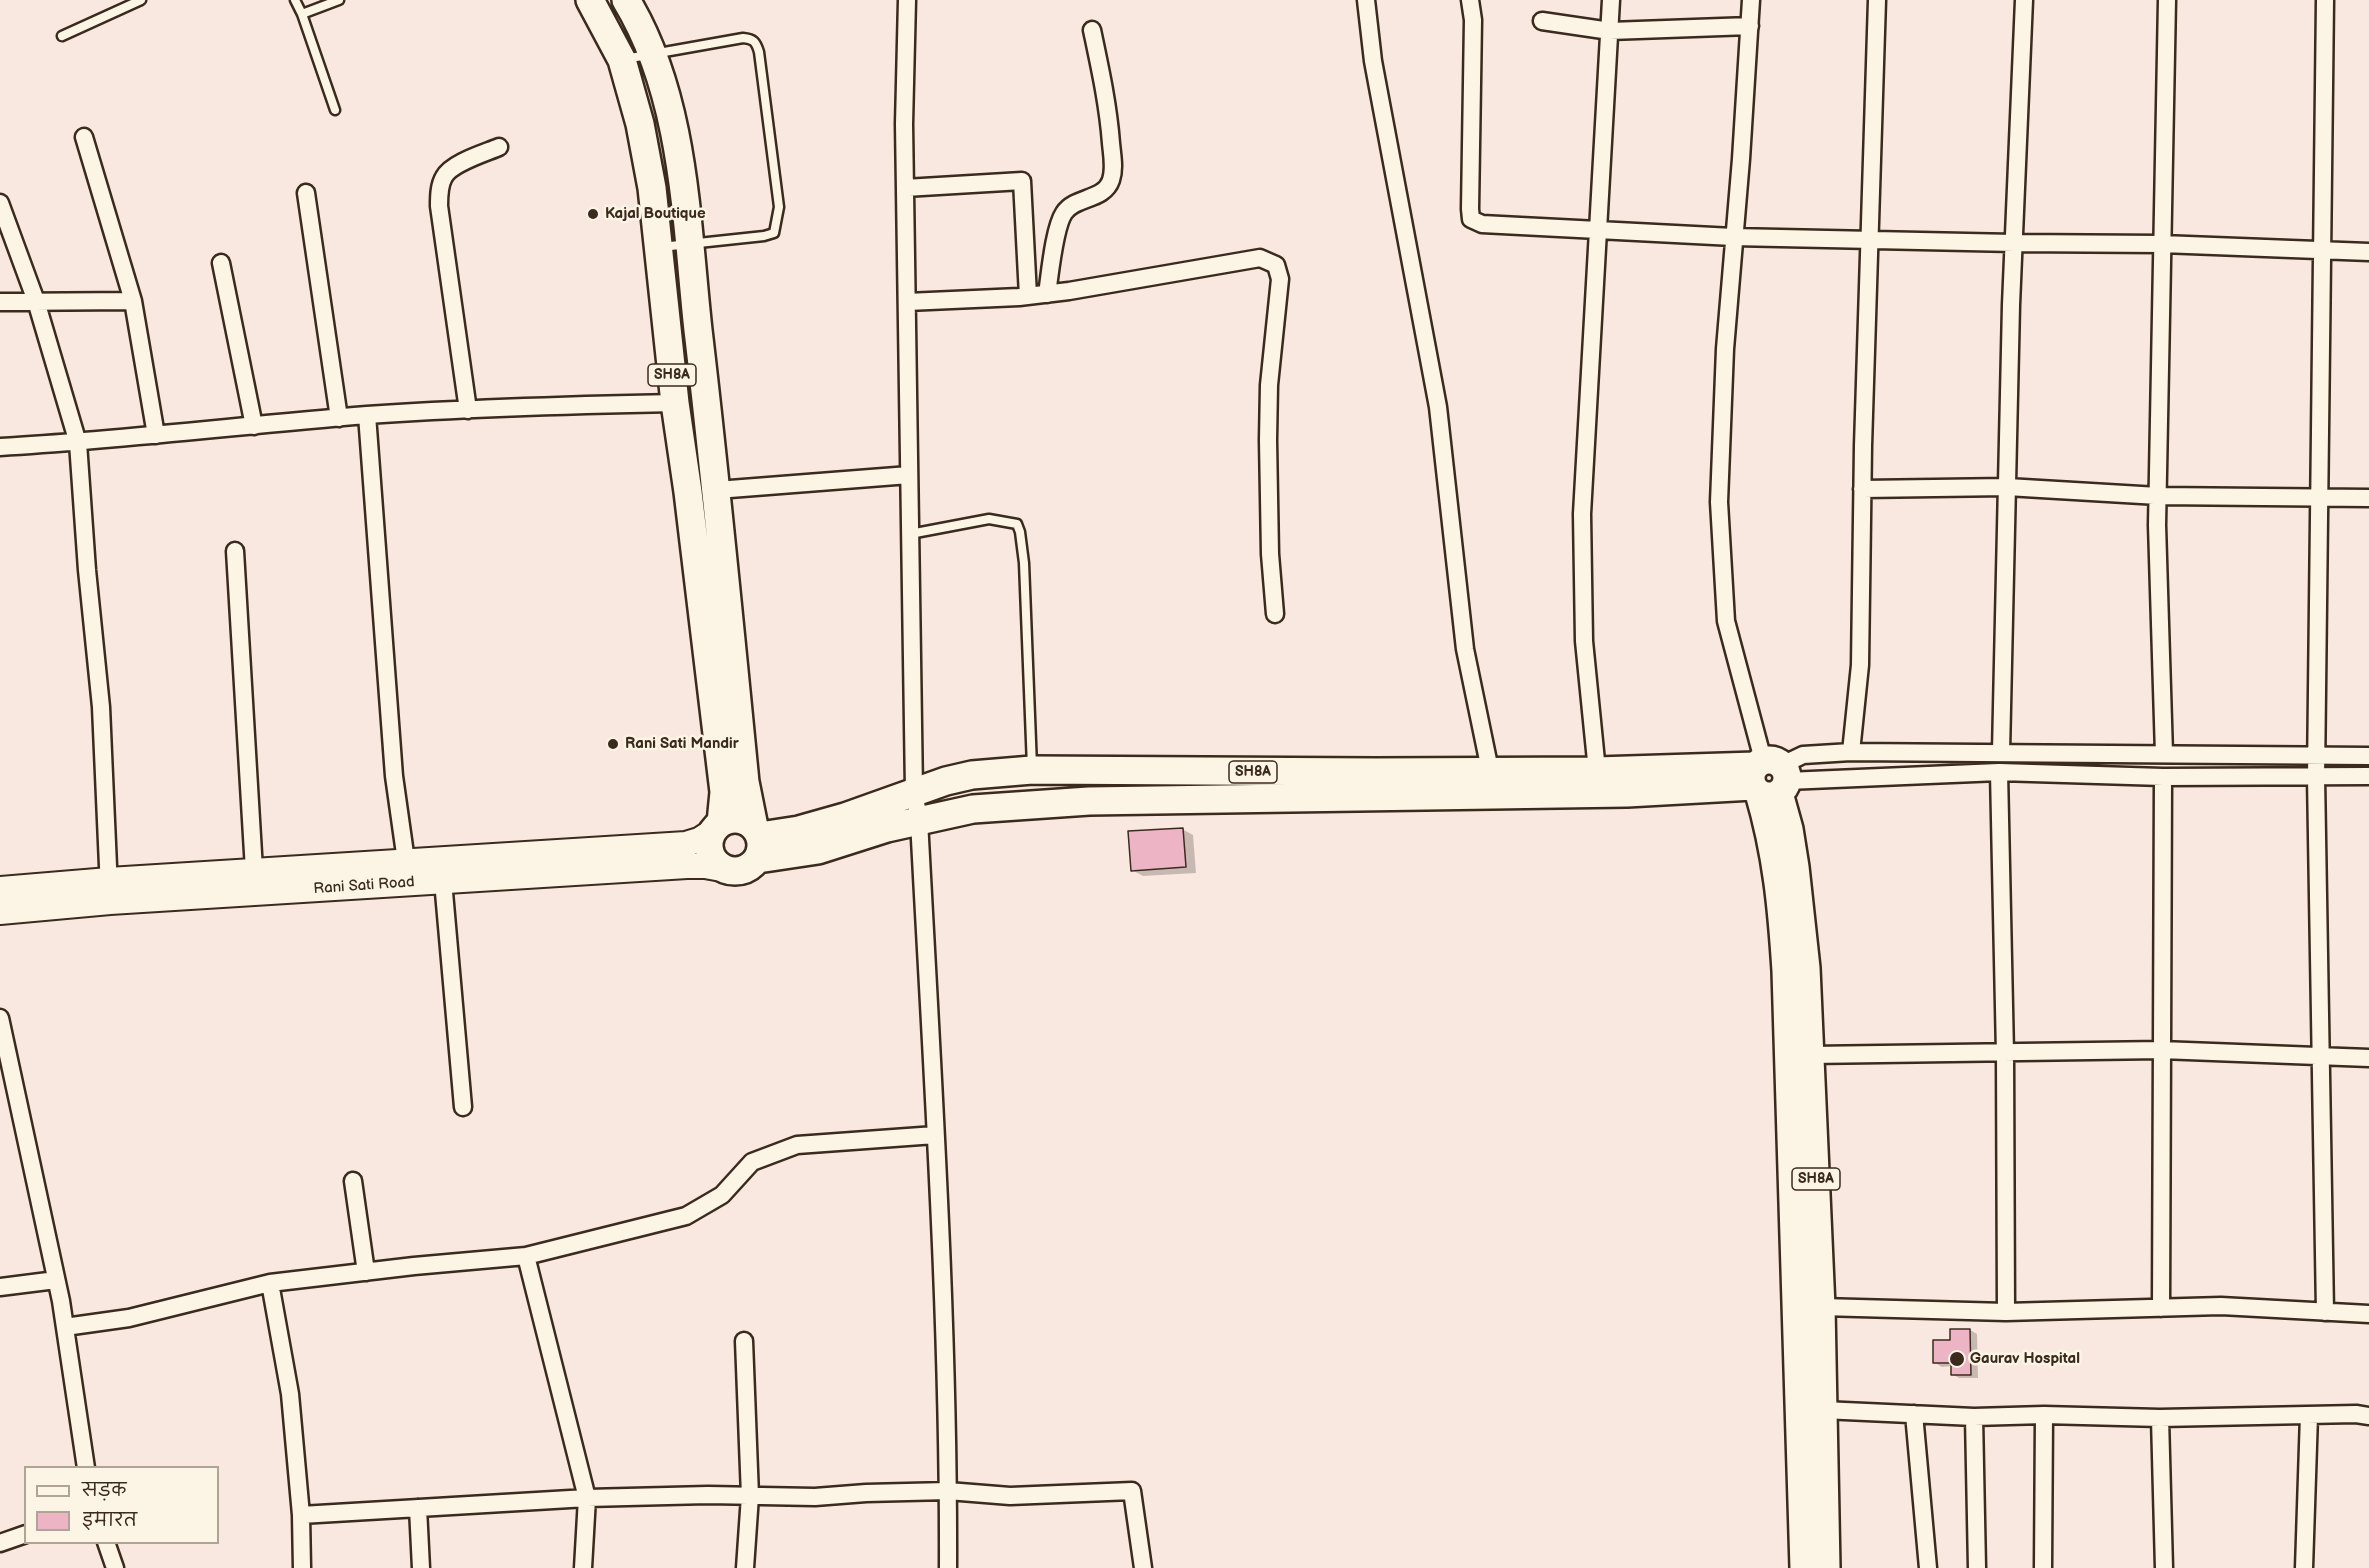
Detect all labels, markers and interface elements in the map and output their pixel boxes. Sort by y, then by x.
place label: Kajal Boutique [605,205,705,223]
marker: Kajal Boutique [586,207,600,221]
road number: SH8A [648,364,696,386]
place label: Rani Sati Mandir [625,735,739,753]
marker: Rani Sati Mandir [606,737,620,751]
road number: SH8A [1229,761,1277,783]
street label: Rani Sati Road [313,873,415,899]
road number: SH8A [1792,1168,1840,1190]
marker: Gaurav Hospital [1948,1350,1966,1368]
place label: Gaurav Hospital [1970,1350,2080,1368]
legend [24,1466,219,1544]
text: सड़क [82,1480,126,1501]
text: इमारत [82,1510,137,1531]

